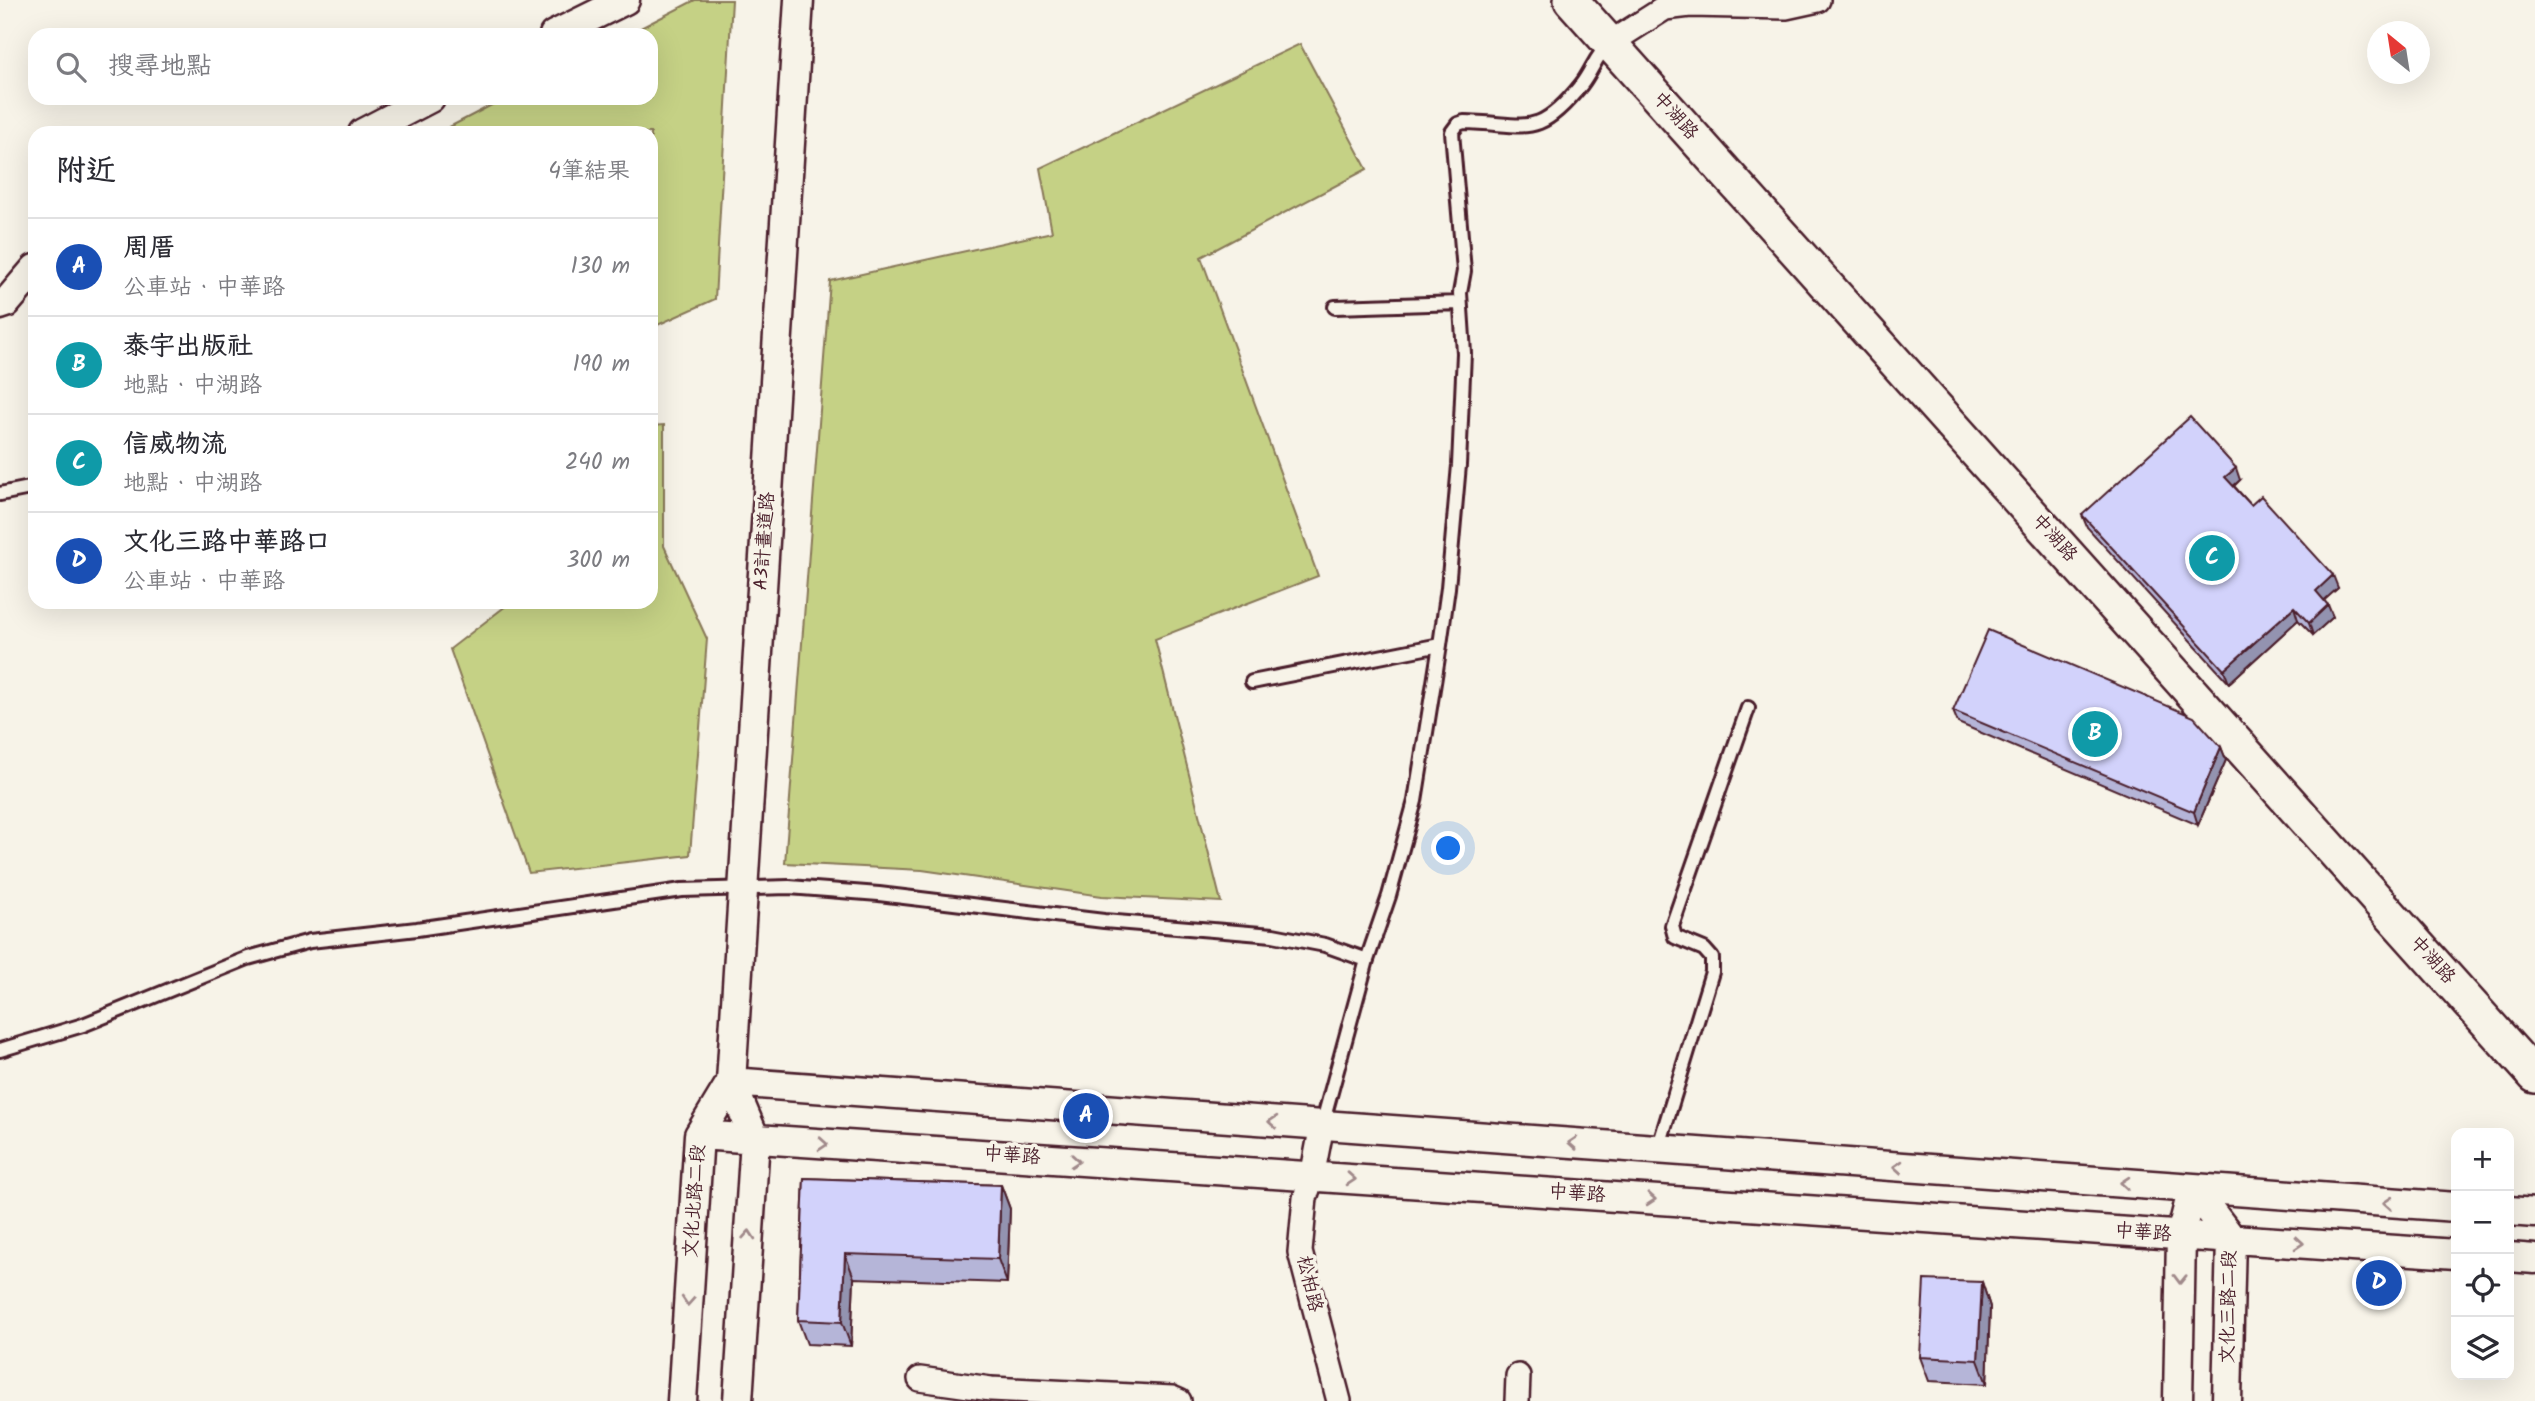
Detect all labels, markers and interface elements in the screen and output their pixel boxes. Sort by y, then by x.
north arrow [2367,21,2430,84]
search box [28,28,658,105]
text: 搜尋地點 [108,46,212,88]
icon: search [52,48,90,86]
street label: 中湖路 [1645,85,1705,147]
text: 附近 [56,148,116,196]
text: 4筆結果 [548,154,630,190]
text: 周厝 [123,228,175,270]
text: A [72,249,86,285]
text: 130 m [571,249,630,285]
text: 公車站 · 中華路 [123,270,285,306]
text: 泰宇出版社 [123,326,253,368]
text: B [72,347,86,383]
text: 190 m [573,347,630,383]
text: 地點 · 中湖路 [123,368,262,404]
text: 信威物流 [123,424,227,466]
text: C [72,445,86,481]
text: 240 m [565,445,630,481]
text: 地點 · 中湖路 [123,466,262,502]
street label: A3計畫道路 [747,491,783,591]
street label: 中湖路 [2024,507,2084,569]
text: 文化三路中華路口 [123,522,331,564]
pin: C [2189,532,2235,584]
text: D [71,543,87,579]
text: 300 m [566,543,630,579]
text: 公車站 · 中華路 [123,564,285,600]
pin: B [2072,708,2118,760]
your location [1431,831,1465,865]
street label: 中湖路 [2402,929,2462,991]
pin: A [1063,1090,1109,1142]
one-way arrow [1267,1115,1278,1130]
map controls [2451,1128,2514,1380]
button: + [2451,1128,2514,1191]
one-way arrow [818,1136,829,1151]
one-way arrow [1567,1136,1578,1151]
street label: 中華路 [983,1139,1041,1173]
street label: 文化北路二段 [676,1143,714,1259]
one-way arrow [1070,1153,1081,1168]
one-way arrow [1892,1160,1903,1175]
one-way arrow [1346,1171,1357,1186]
one-way arrow [2119,1176,2130,1191]
street label: 中華路 [1548,1177,1606,1211]
button: − [2451,1191,2514,1254]
one-way arrow [1646,1192,1657,1207]
one-way arrow [2382,1195,2393,1210]
street label: 中華路 [2114,1216,2172,1250]
one-way arrow [741,1229,756,1240]
one-way arrow [2293,1235,2304,1250]
street label: 文化三路二段 [2213,1250,2245,1364]
street label: 松柏路 [1288,1253,1330,1315]
button: locate [2451,1254,2514,1317]
pin: D [2356,1257,2402,1309]
one-way arrow [2172,1275,2188,1285]
one-way arrow [681,1296,696,1307]
button: layers [2451,1317,2514,1380]

